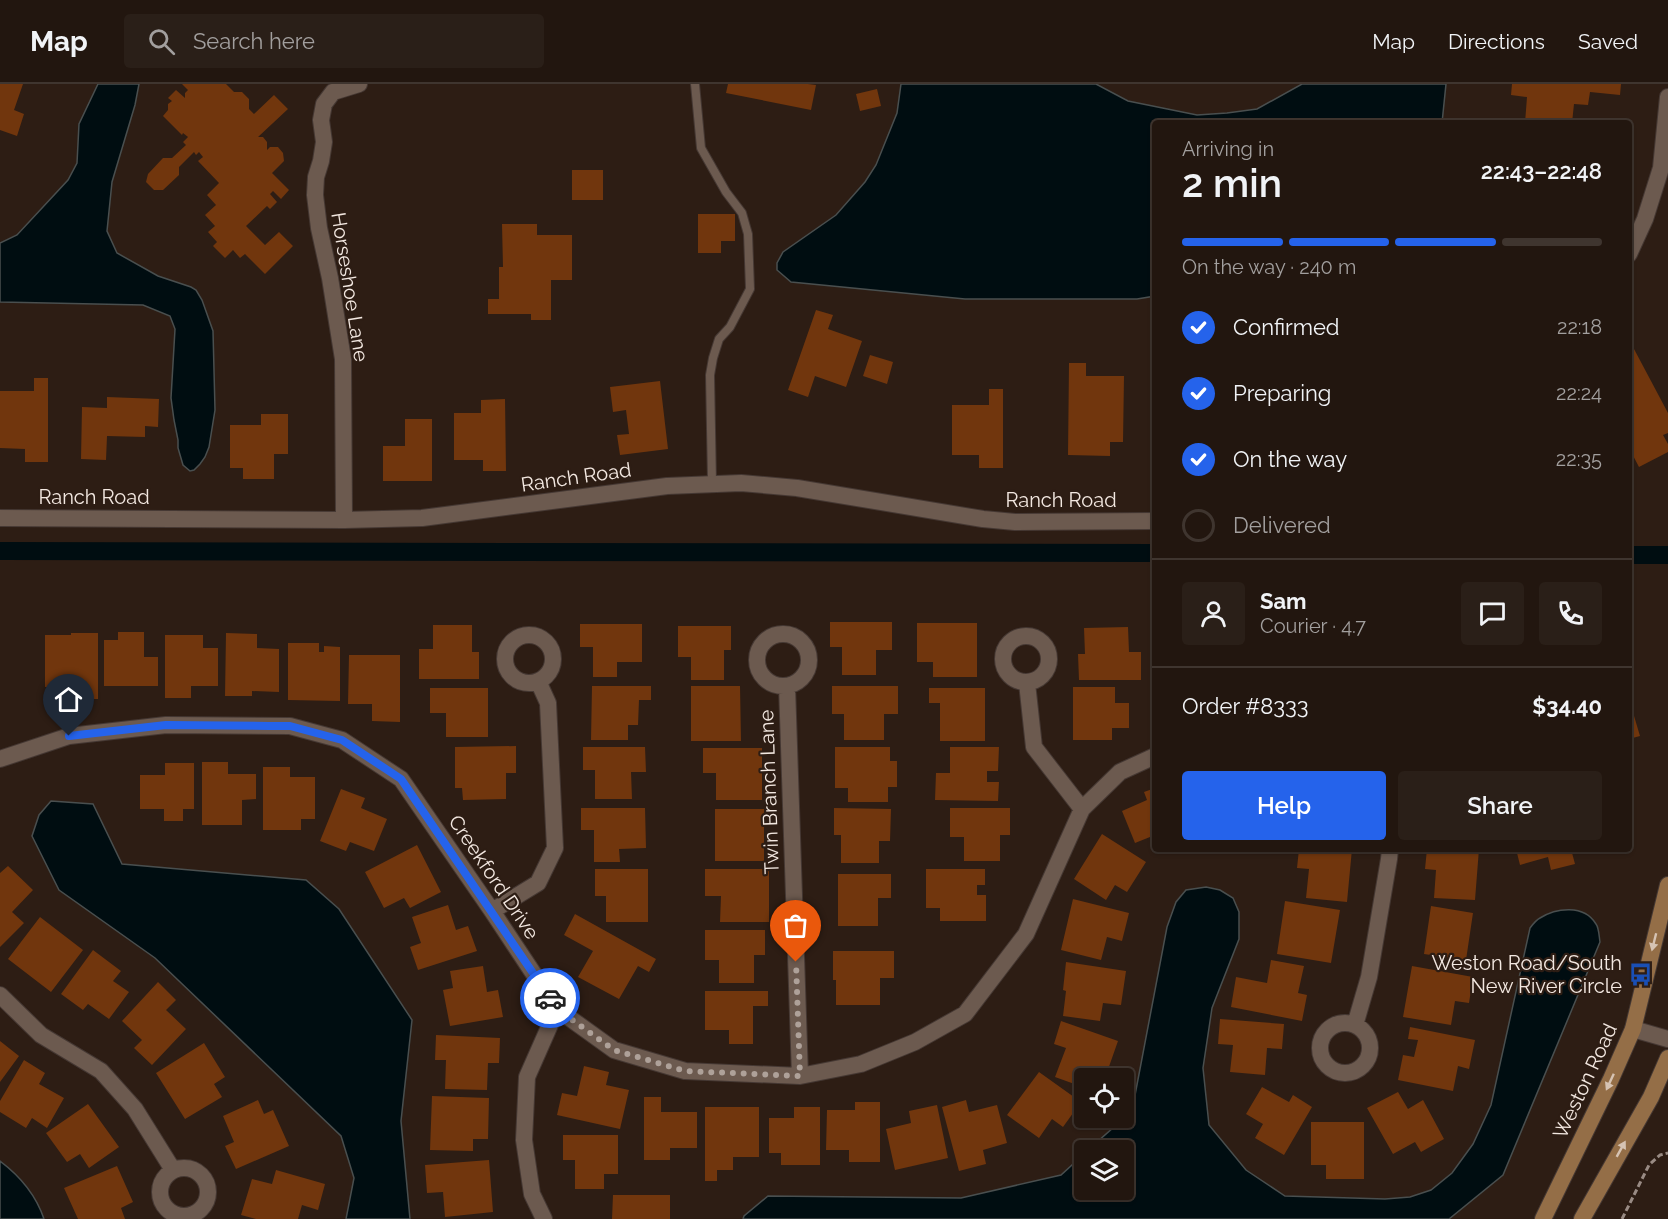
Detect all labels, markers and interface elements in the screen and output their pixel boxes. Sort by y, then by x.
search box [124,14,544,68]
text: Map [30,25,88,58]
icon: search [145,25,178,58]
text: Search here [193,28,315,54]
text: Map [1372,29,1415,54]
text: Directions [1448,29,1545,54]
text: Saved [1578,29,1638,54]
text: Arriving in [1182,137,1274,161]
text: 22:43–22:48 [1481,158,1602,184]
text: 2 min [1182,160,1282,206]
street label: Horseshoe Lane [326,211,374,364]
text: On the way · 240 m [1182,255,1356,279]
icon: check [1182,311,1215,344]
text: Confirmed [1233,314,1340,340]
text: 22:18 [1557,315,1602,339]
icon: check [1182,377,1215,410]
text: Preparing [1233,380,1331,406]
text: 22:24 [1556,381,1602,405]
icon: check [1182,443,1215,476]
text: On the way [1233,446,1347,472]
text: 22:35 [1556,447,1602,471]
street label: Ranch Road [519,457,633,497]
street label: Ranch Road [38,485,150,509]
street label: Ranch Road [1005,488,1117,512]
text: Delivered [1233,512,1331,538]
button: person [1182,582,1245,645]
button: chat [1461,582,1524,645]
button: phone [1539,582,1602,645]
text: Sam [1260,588,1307,614]
text: Courier · 4.7 [1260,614,1366,638]
pin [43,674,94,736]
icon: home [52,683,85,716]
text: Order #8333 [1182,693,1309,719]
text: $34.40 [1532,693,1602,719]
street label: Twin Branch Lane [754,709,784,875]
button: Help [1182,771,1386,840]
button: Share [1398,771,1602,840]
street label: Creekford Drive [444,810,545,944]
pin [770,900,821,962]
icon: bag [779,909,812,942]
one-way arrow [1649,933,1659,952]
place label: Weston Road/South New River Circle [1432,951,1622,998]
bus stop icon: Weston Road/South New River Circle [1627,961,1653,987]
courier [520,968,580,1028]
icon: car [534,982,567,1015]
street label: Weston Road [1548,1020,1622,1142]
map controls [1074,1068,1134,1200]
button: locate [1074,1068,1134,1128]
one-way arrow [1605,1074,1614,1091]
button: layers [1074,1140,1134,1200]
one-way arrow [1616,1141,1626,1158]

